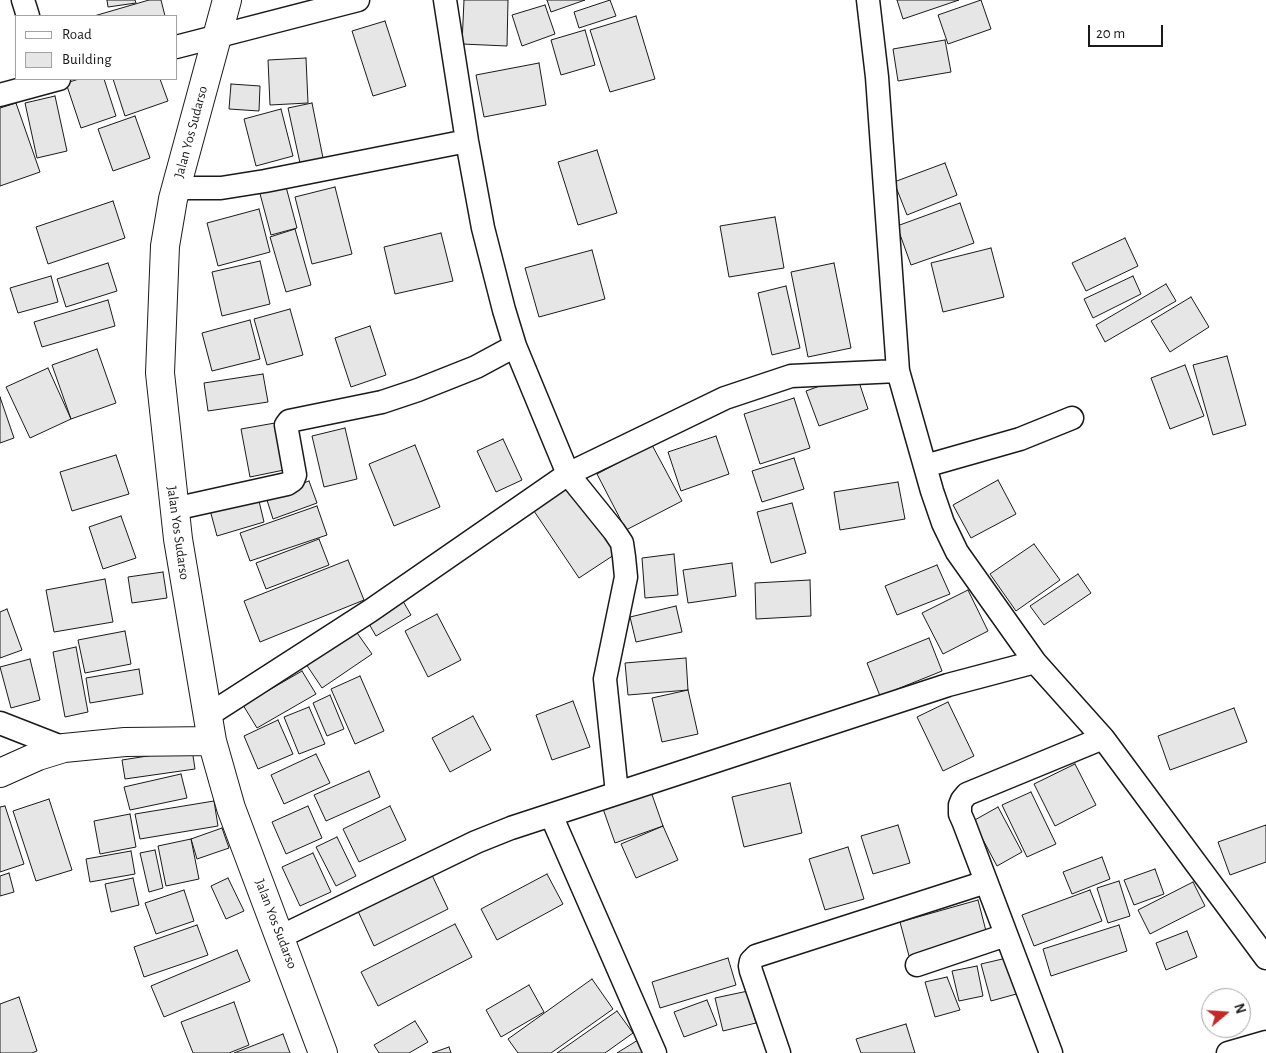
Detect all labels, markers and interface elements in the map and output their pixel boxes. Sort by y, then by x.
legend [15,15,178,80]
scale bar [1091,15,1166,47]
text: 20 m [1096,26,1125,41]
text: Road [62,27,92,42]
text: Building [62,52,112,67]
street label: Jalan Yos Sudarso [171,84,211,180]
street label: Jalan Yos Sudarso [163,485,193,581]
street label: Jalan Yos Sudarso [251,877,301,971]
north arrow [1201,988,1251,1038]
text: N [1231,1002,1247,1015]

